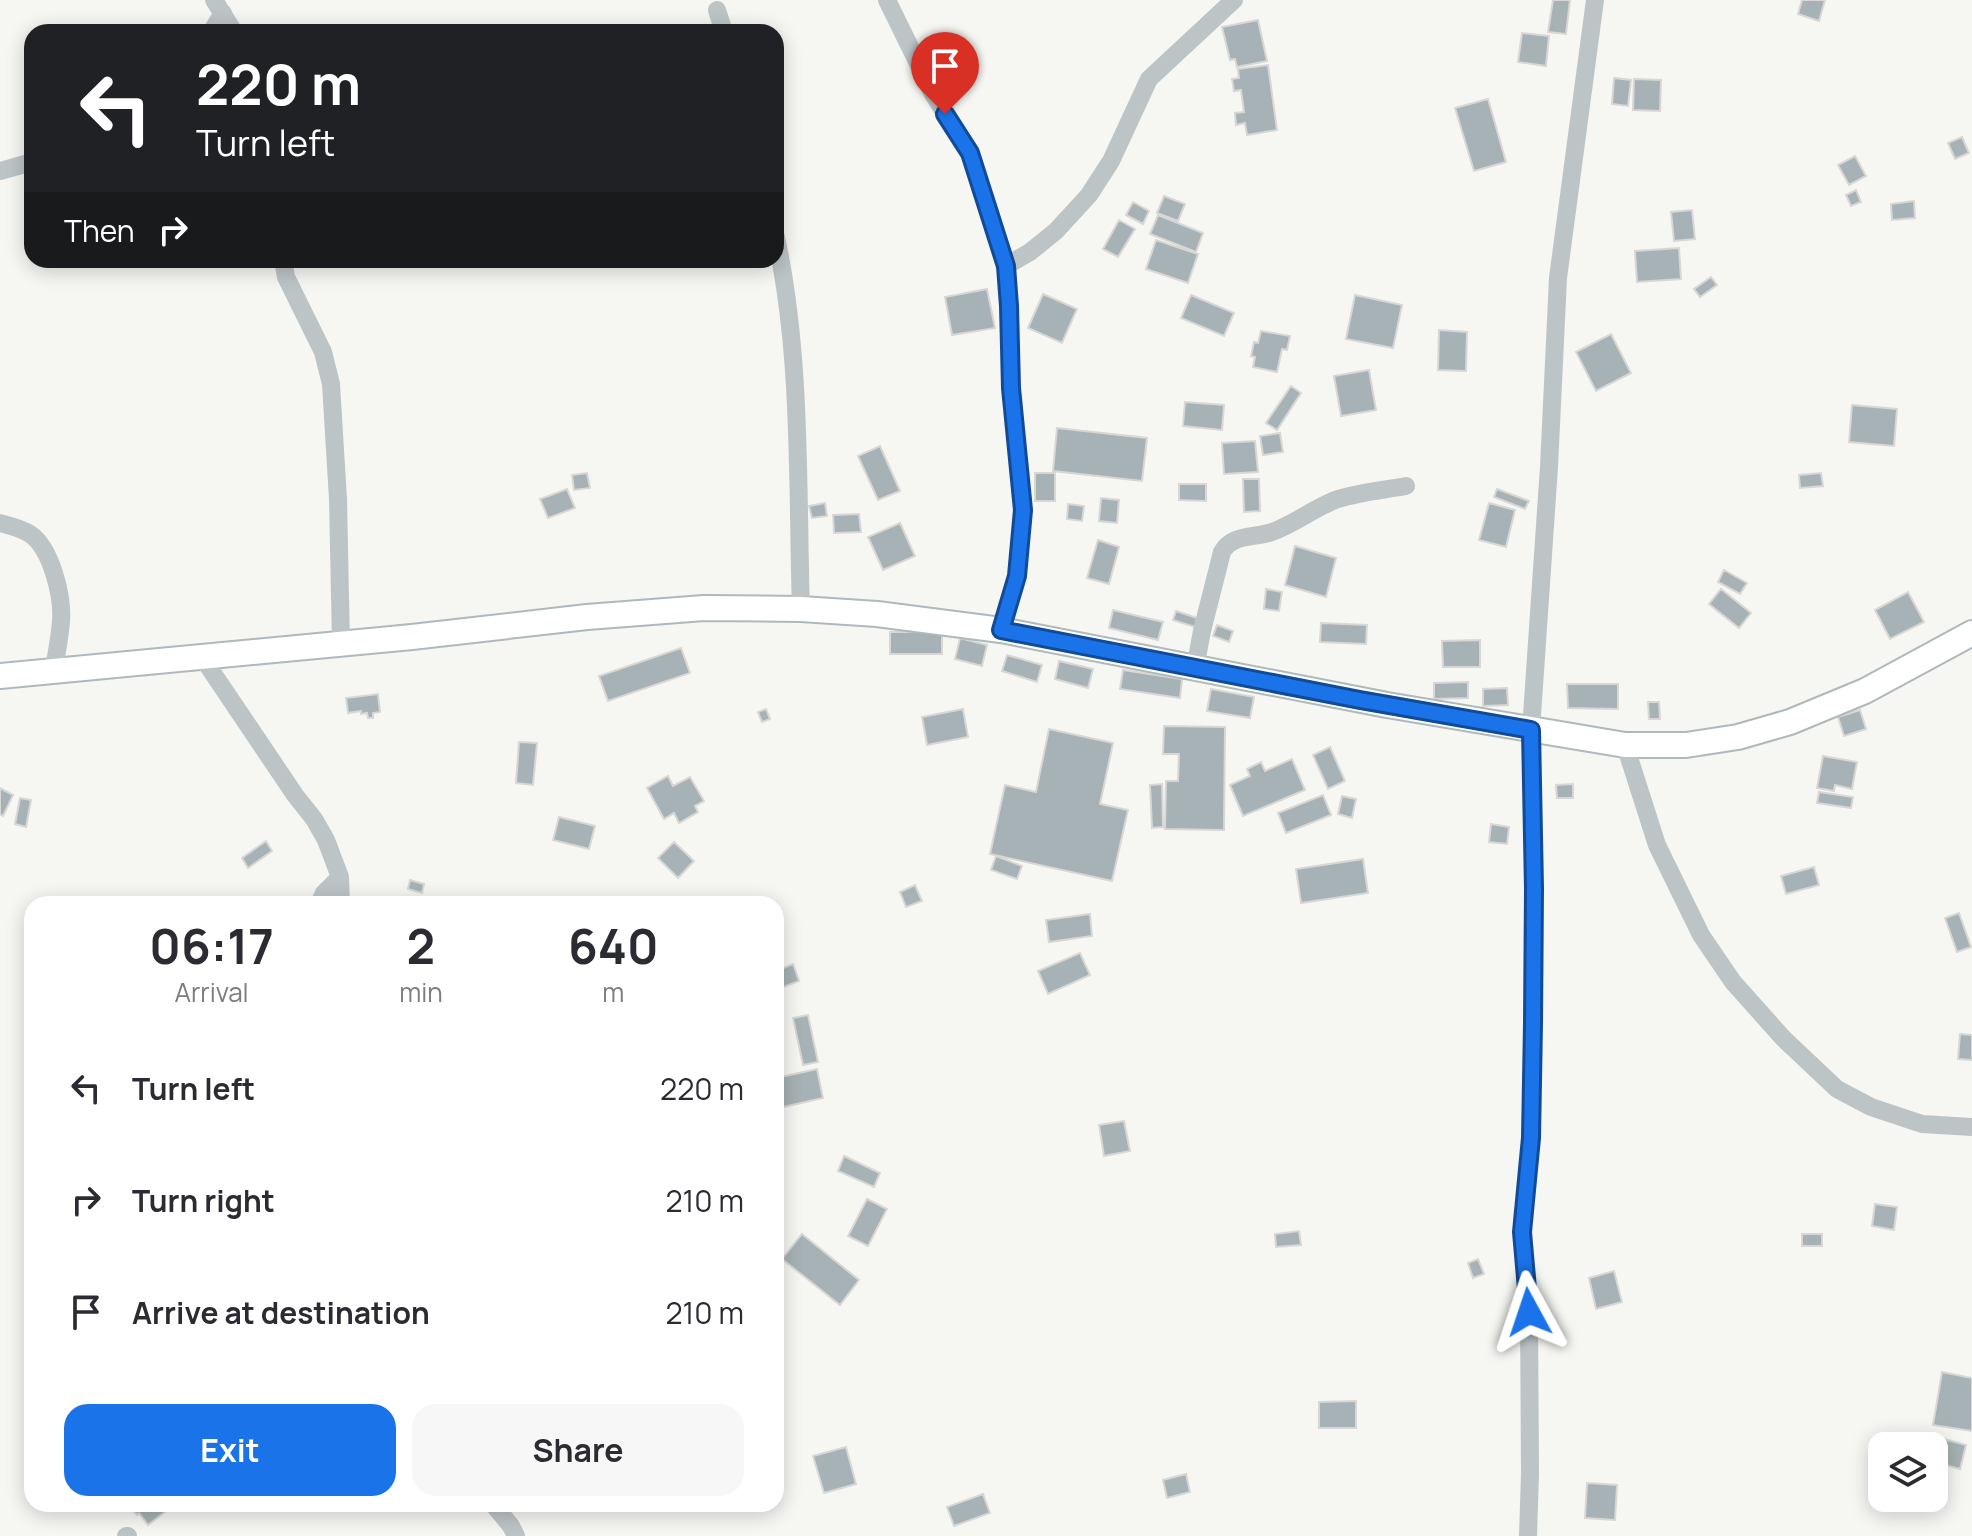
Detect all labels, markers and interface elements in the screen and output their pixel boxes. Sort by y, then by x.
pin [911,32,979,114]
icon: arrive [923,44,967,88]
text: 220 m [196,45,361,122]
icon: left [64,56,168,160]
text: Turn left [196,118,335,167]
icon: right [151,208,195,252]
text: Then [64,210,135,251]
text: 06:17 [149,913,274,978]
text: 2 [407,913,435,978]
text: 640 [568,913,659,978]
text: Arrival [174,974,249,1010]
text: min [399,974,443,1010]
text: m [602,974,624,1010]
icon: left [64,1066,108,1110]
text: Turn left [132,1068,255,1109]
text: 220 m [660,1068,744,1109]
icon: right [64,1178,108,1222]
text: Turn right [132,1180,275,1221]
text: 210 m [665,1180,744,1221]
position arrow [1487,1270,1571,1354]
icon: arrive [64,1290,108,1334]
text: Arrive at destination [132,1292,430,1333]
text: 210 m [665,1292,744,1333]
button: Exit [64,1404,396,1496]
button: Share [412,1404,744,1496]
map controls [1868,1432,1948,1512]
button: layers [1868,1432,1948,1512]

